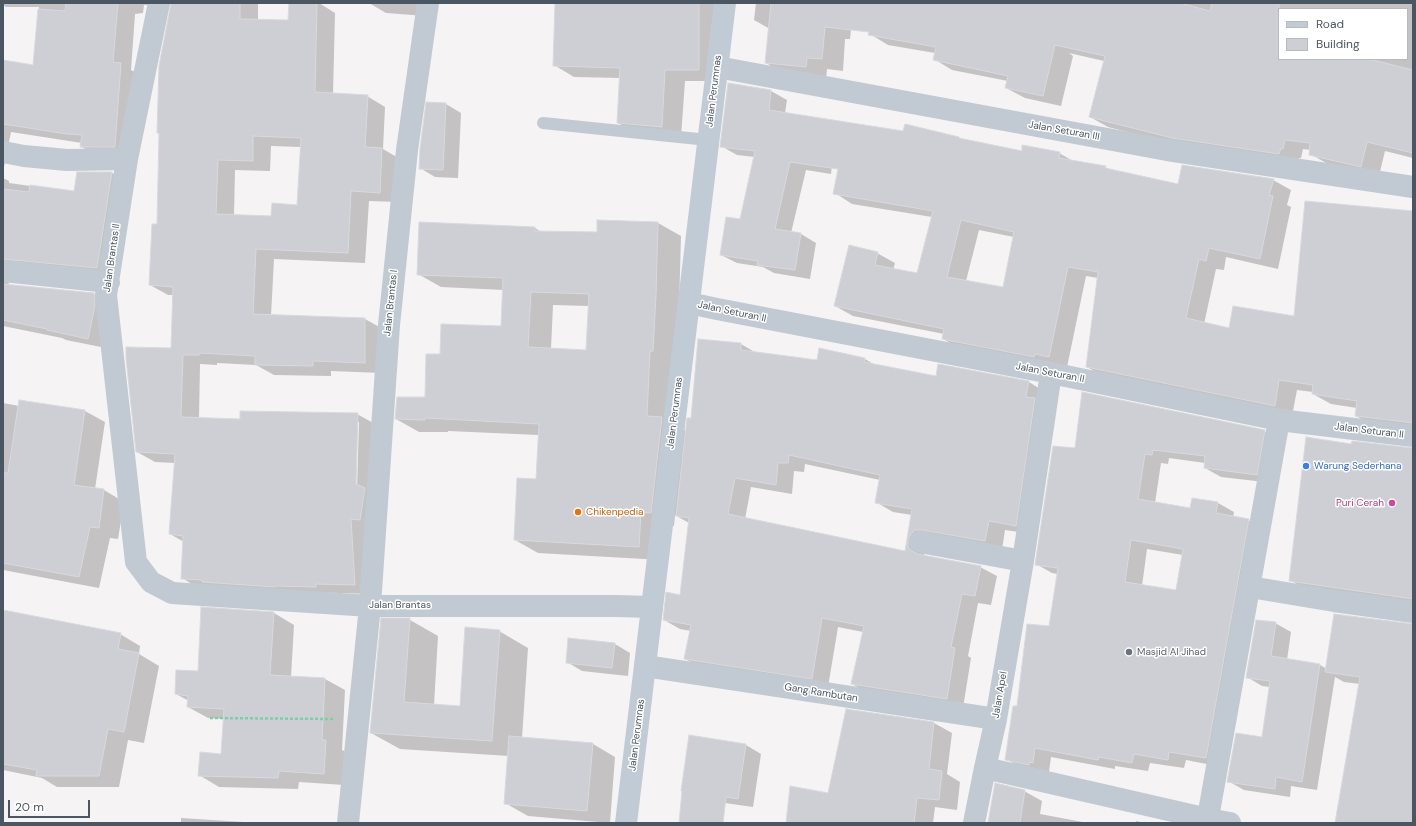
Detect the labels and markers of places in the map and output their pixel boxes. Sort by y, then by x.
place label: Warung Sederhana [1314,460,1402,472]
marker: Warung Sederhana [1301,461,1311,471]
place label: Puri Cerah [1336,497,1384,509]
marker: Puri Cerah [1387,498,1397,508]
place label: Chikenpedia [586,506,643,518]
marker: Chikenpedia [573,507,583,517]
place label: Masjid Al Jihad [1137,646,1206,658]
marker: Masjid Al Jihad [1124,647,1134,657]

